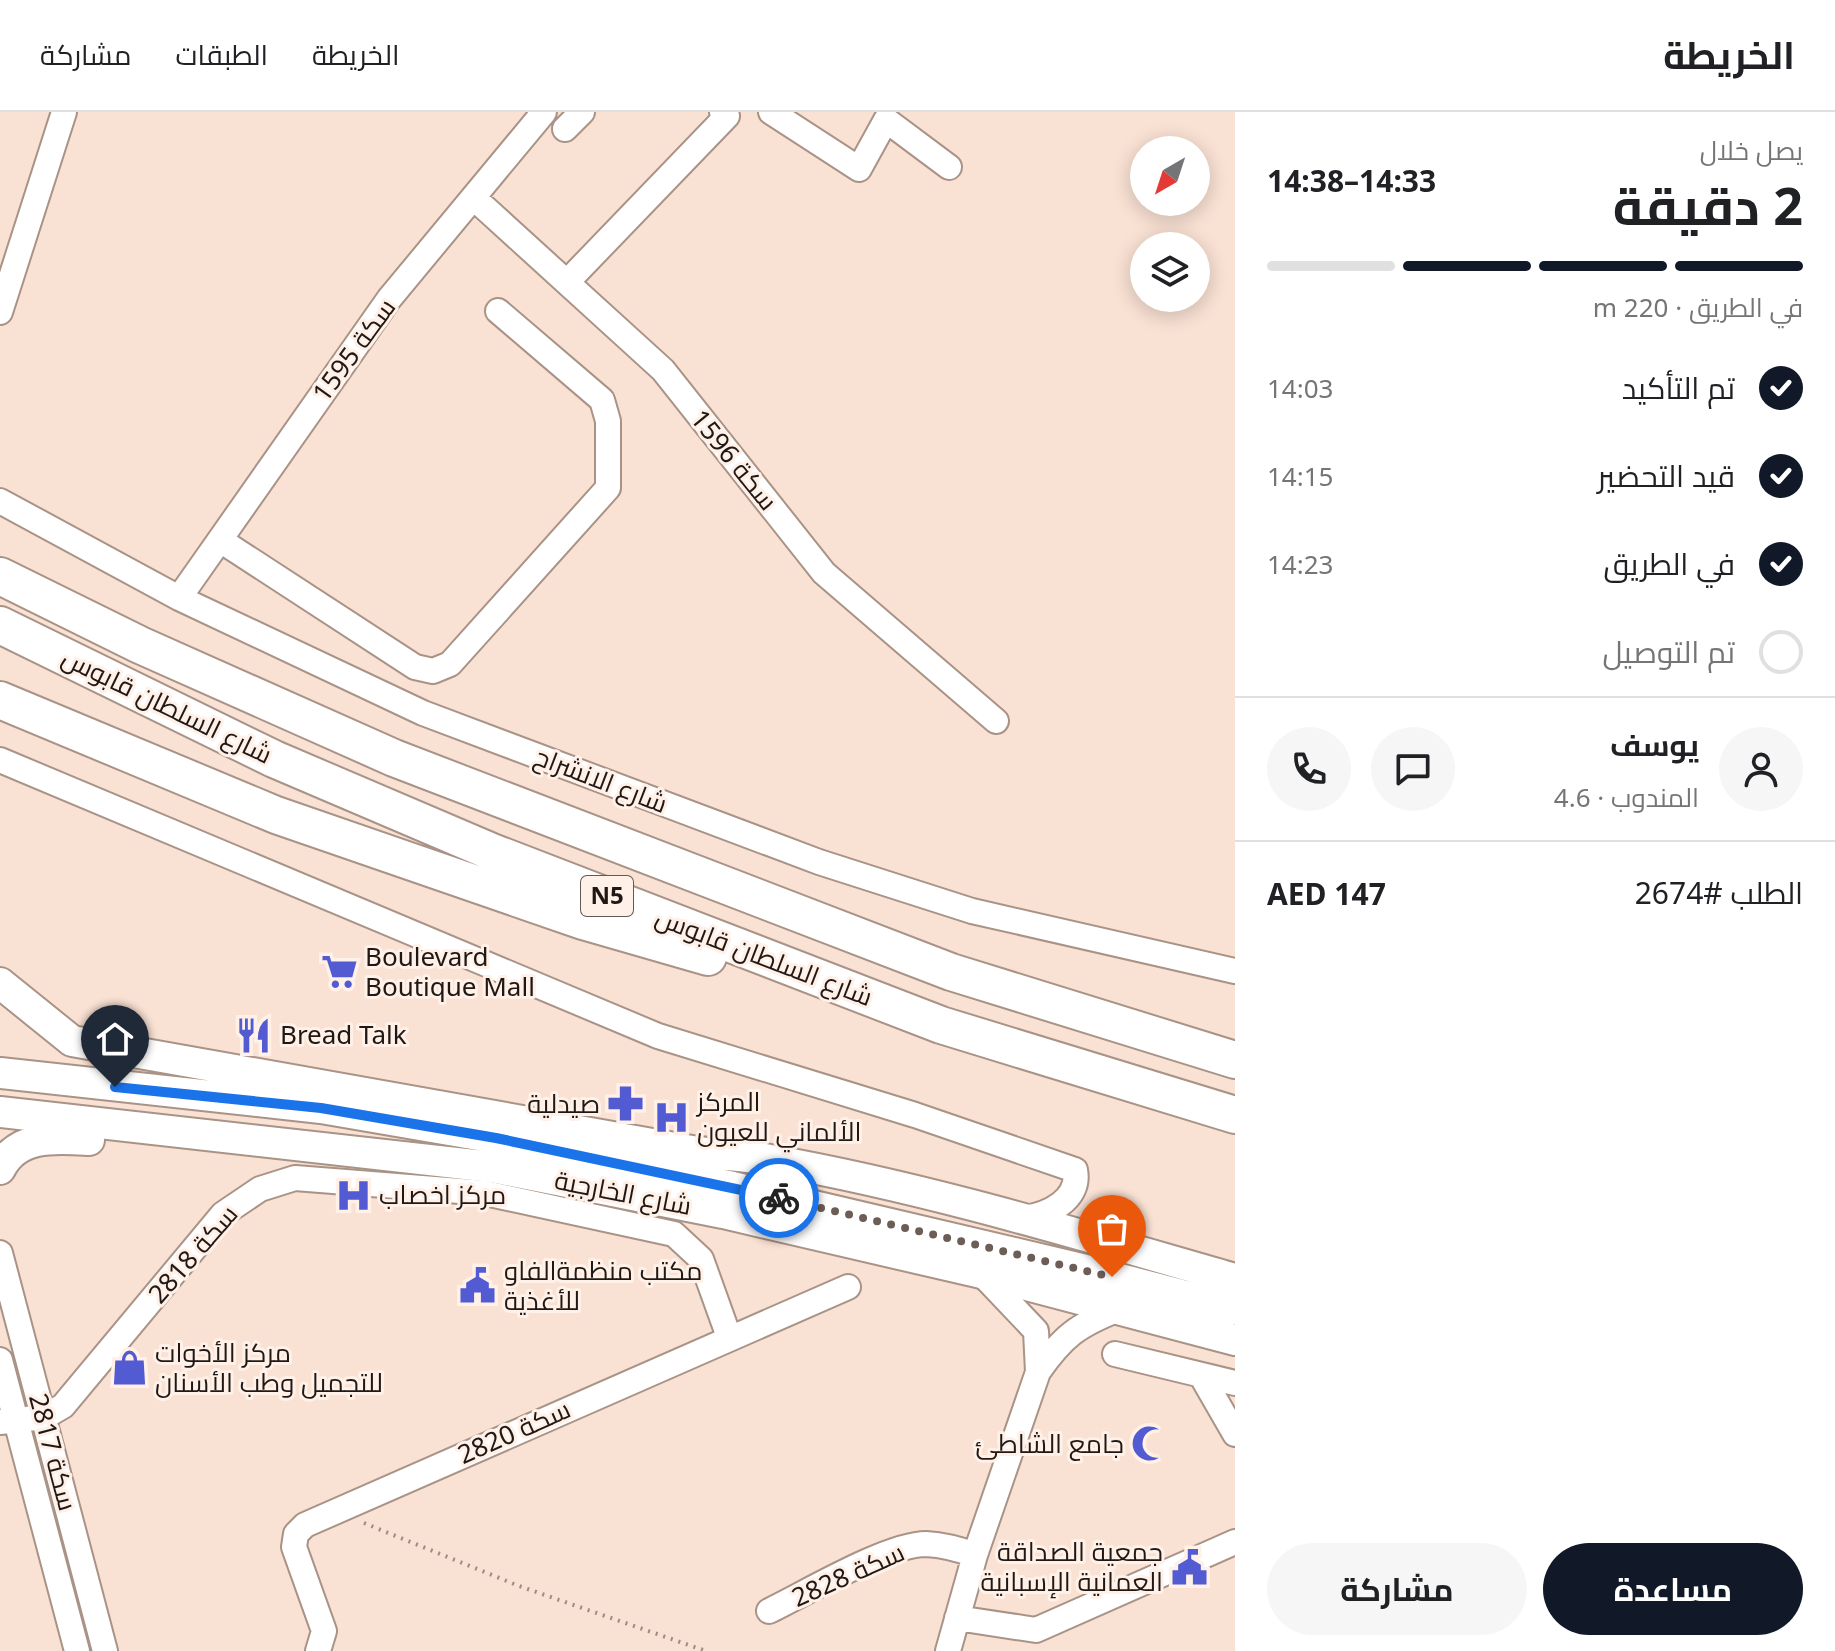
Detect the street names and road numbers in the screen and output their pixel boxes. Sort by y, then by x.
street label: سكة 1595 [303,290,403,408]
street label: سكة 1596 [683,401,786,517]
street label: شارع السلطان قابوس [56,639,279,772]
street label: شارع الانشراح [530,737,673,821]
road number: N5 [581,876,633,916]
street label: شارع السلطان قابوس [651,898,878,1014]
street label: شارع الخارجية [552,1161,695,1223]
street label: سكة 2818 [139,1196,245,1310]
street label: سكة 2817 [21,1389,87,1514]
street label: سكة 2820 [452,1390,576,1472]
street label: سكة 2828 [786,1533,910,1615]

